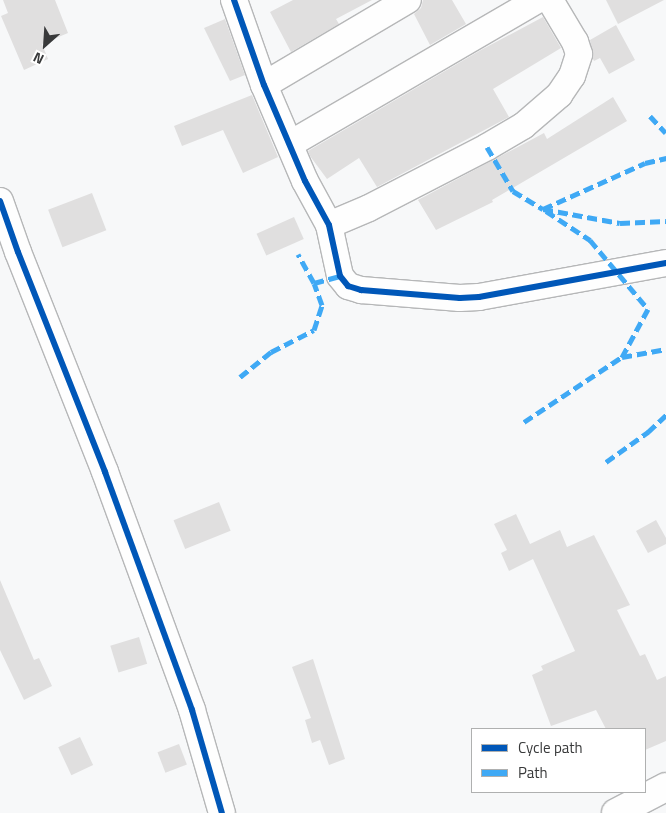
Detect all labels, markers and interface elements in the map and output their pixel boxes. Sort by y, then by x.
north arrow [20,20,70,70]
text: N [29,47,47,70]
legend [471,728,646,793]
text: Cycle path [518,736,583,759]
text: Path [518,761,548,784]

